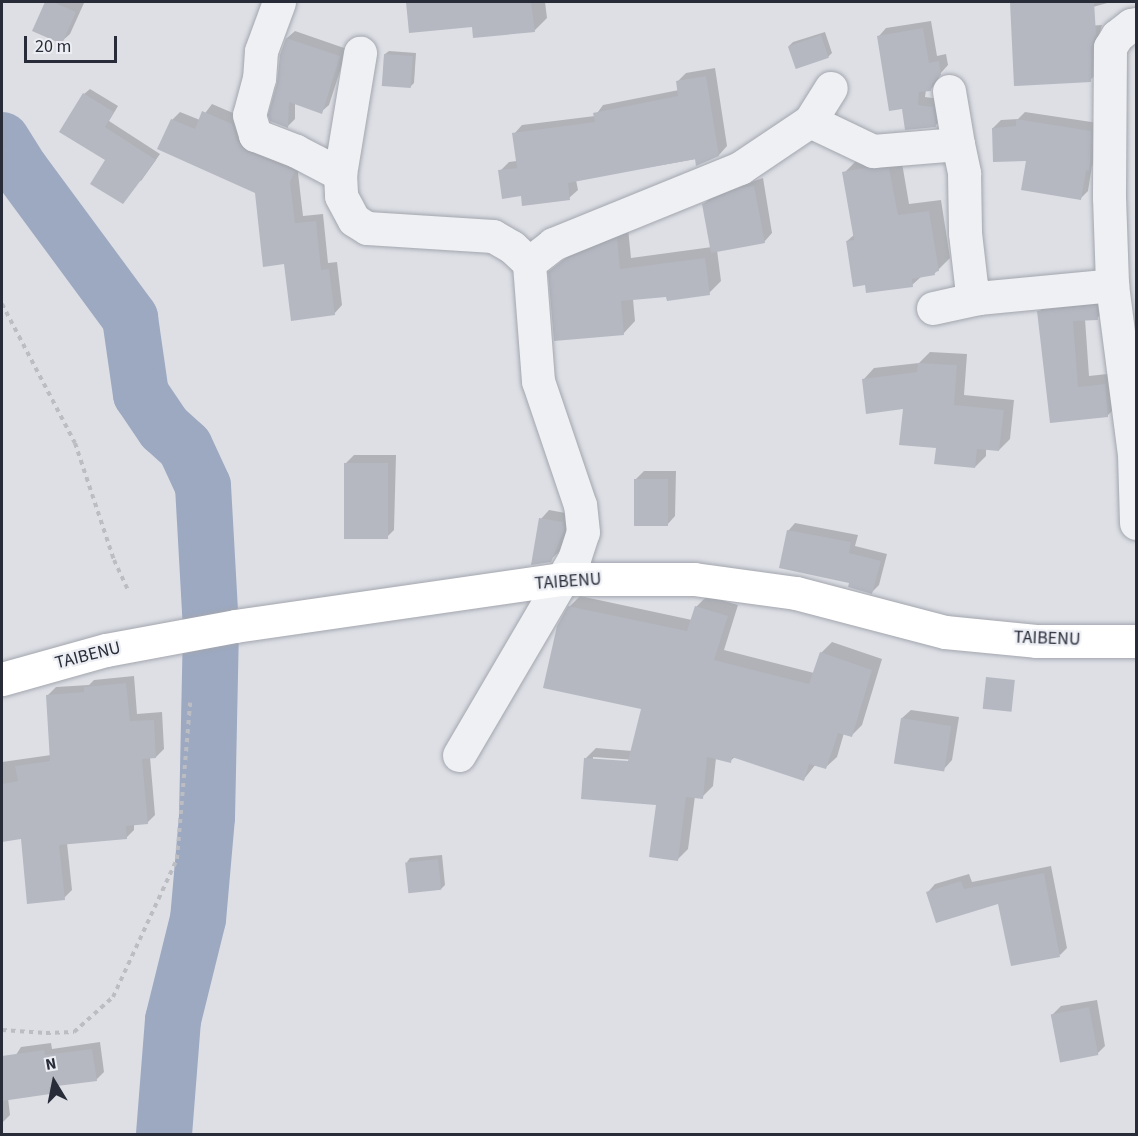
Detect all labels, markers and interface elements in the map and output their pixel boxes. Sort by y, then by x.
scale bar [27,24,120,62]
text: 20 m [35,34,71,59]
street label: TAIBENU [534,569,602,595]
street label: TAIBENU [1013,627,1081,651]
street label: TAIBENU [53,637,123,675]
north arrow [24,1052,84,1112]
text: N [44,1053,58,1076]

